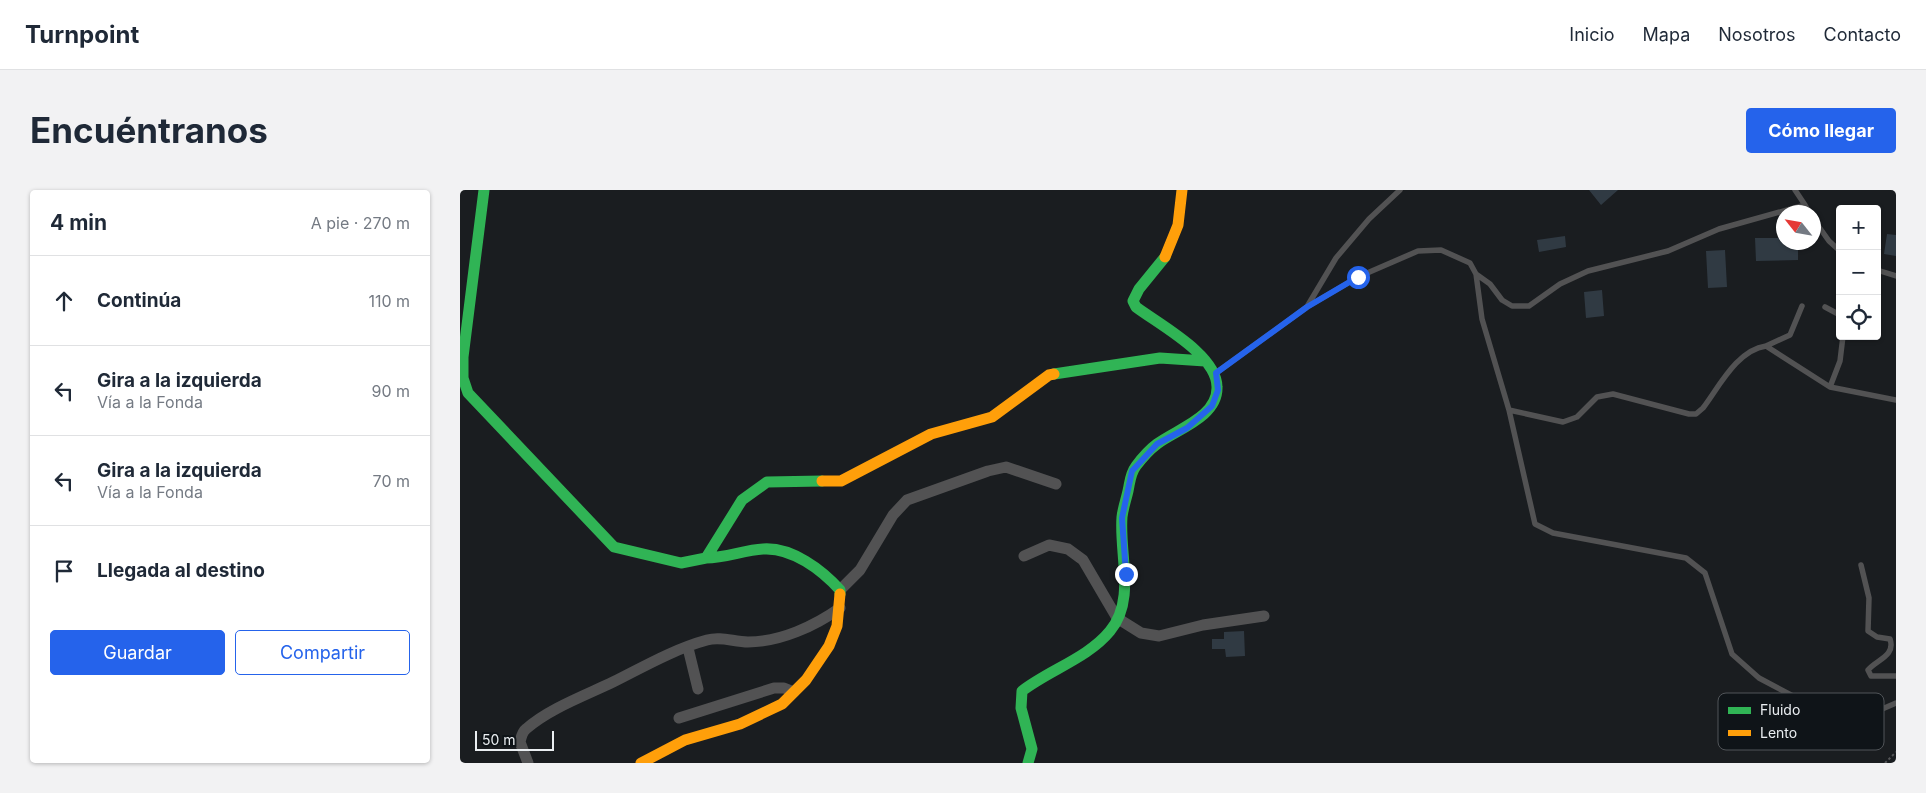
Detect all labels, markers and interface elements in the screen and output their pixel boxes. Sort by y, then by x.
text: Turnpoint [25,20,139,49]
text: Inicio [1569,24,1615,45]
text: Mapa [1643,24,1690,45]
text: Nosotros [1718,24,1796,45]
text: Contacto [1824,24,1901,45]
button: Cómo llegar [1746,108,1896,153]
text: Encuéntranos [30,109,268,151]
north arrow [1776,205,1821,250]
map controls [1836,205,1881,340]
button: + [1836,205,1881,250]
text: 4 min [50,210,107,235]
text: A pie · 270 m [311,213,410,233]
button: − [1836,250,1881,295]
route start [1347,266,1370,289]
icon: ahead [50,287,78,315]
text: Continúa [97,289,181,312]
text: 110 m [368,291,410,311]
button: locate [1836,295,1881,340]
text: Gira a la izquierda [97,369,262,392]
icon: left [50,377,78,405]
text: 90 m [371,381,410,401]
text: Vía a la Fonda [97,392,203,412]
text: Gira a la izquierda [97,459,262,482]
icon: left [50,467,78,495]
text: 70 m [373,471,410,491]
text: Vía a la Fonda [97,482,203,502]
icon: arrive [50,557,78,585]
text: Llegada al destino [97,559,265,582]
route end [1115,563,1138,586]
button: Guardar [50,630,225,675]
button: Compartir [235,630,410,675]
legend [1718,693,1884,750]
text: Fluido [1760,701,1800,718]
text: Lento [1760,724,1797,741]
scale bar [475,728,554,751]
text: 50 m [482,731,516,748]

